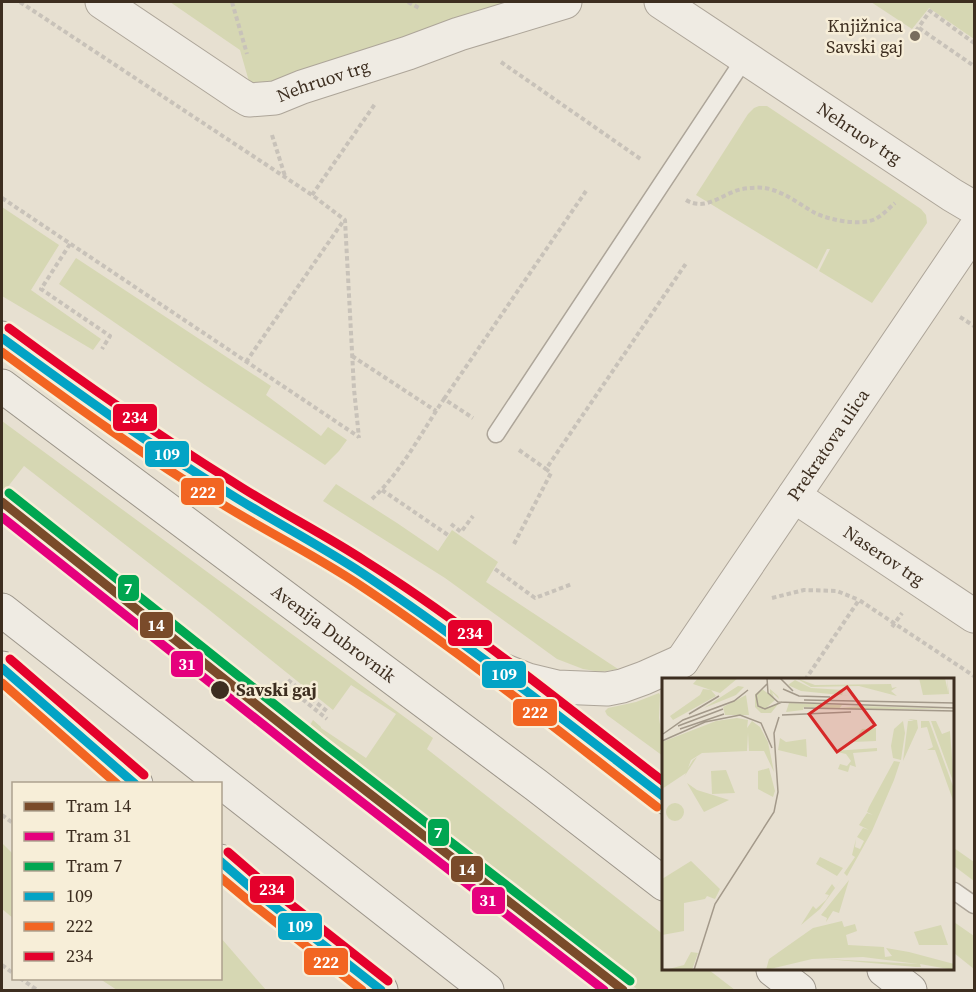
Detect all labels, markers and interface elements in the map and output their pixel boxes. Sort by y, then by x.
place label: Knjižnica Savski gaj [826,13,904,59]
marker: Knjižnica Savski gaj [908,29,922,43]
street label: Nehruov trg [273,53,373,108]
street label: Nehruov trg [812,96,907,170]
street label: Prekratova ulica [781,383,875,506]
line badge: 234 [112,403,158,432]
text: 234 [122,406,148,428]
line badge: 109 [144,440,190,468]
text: 109 [154,443,180,465]
line badge: 222 [180,477,225,506]
text: 222 [190,481,216,503]
street label: Naserov trg [839,519,930,592]
line badge: 7 [117,574,140,602]
text: 7 [124,577,133,599]
street label: Avenija Dubrovnik [266,579,402,688]
line badge: 14 [139,611,174,639]
text: 14 [147,614,165,636]
line badge: 234 [447,619,493,647]
text: 234 [457,622,483,644]
line badge: 31 [170,650,204,678]
text: 31 [178,653,196,675]
line badge: 109 [481,660,527,689]
text: 109 [491,663,517,685]
place label: Savski gaj [236,677,317,702]
inset map [662,678,955,971]
marker: Savski gaj [209,679,231,701]
line badge: 222 [512,698,558,727]
text: 222 [522,701,548,723]
legend [12,782,222,980]
text: Tram 14 [66,793,131,818]
line badge: 7 [427,818,450,847]
text: 7 [434,821,443,843]
text: Tram 31 [66,823,131,848]
text: Tram 7 [66,853,122,878]
line badge: 14 [450,855,484,883]
text: 14 [458,858,476,880]
line badge: 234 [249,875,295,904]
text: 234 [259,878,285,900]
text: 109 [66,883,93,908]
line badge: 31 [471,886,506,915]
text: 31 [479,889,497,911]
line badge: 109 [277,912,323,941]
text: 222 [66,913,93,938]
text: 109 [287,915,313,937]
text: 234 [66,943,93,968]
line badge: 222 [303,947,349,976]
text: 222 [313,951,339,973]

